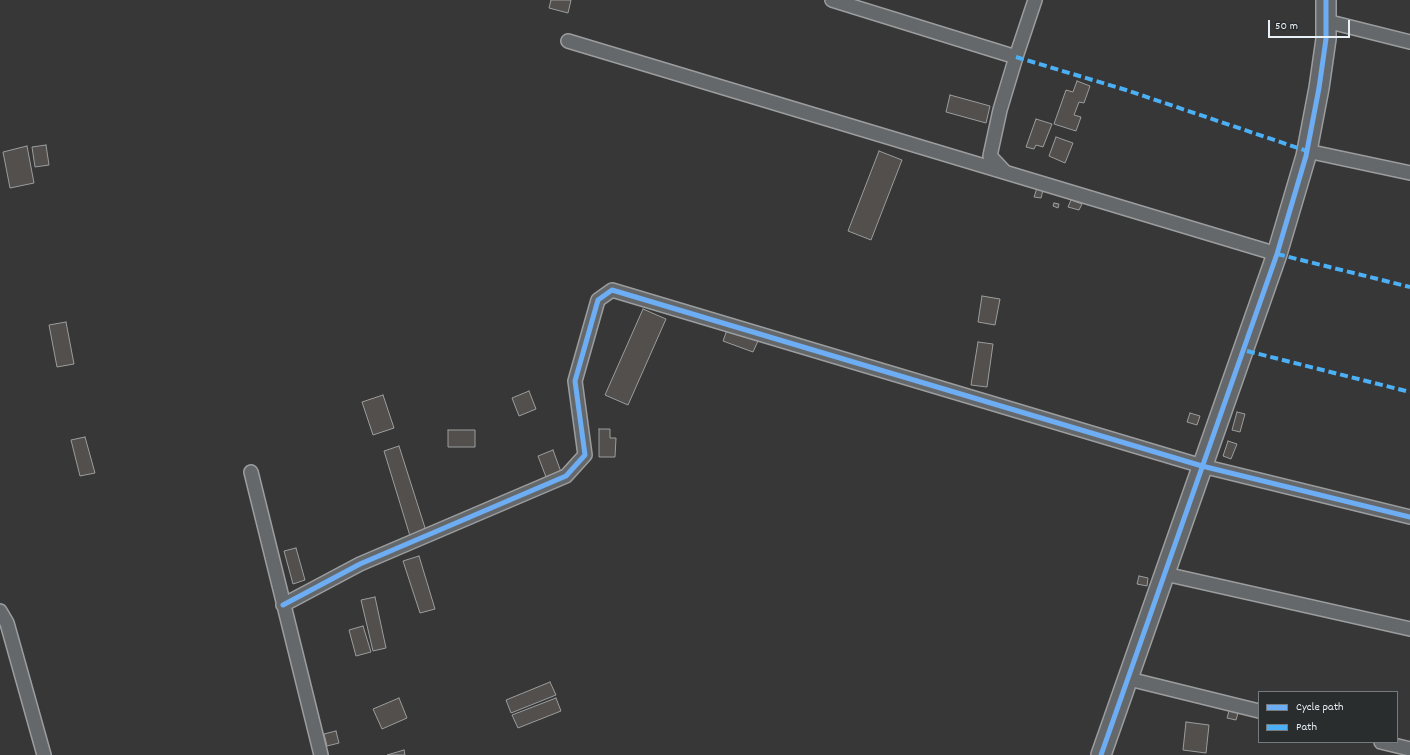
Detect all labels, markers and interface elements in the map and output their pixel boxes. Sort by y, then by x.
scale bar [1270,12,1352,38]
text: 50 m [1275,18,1298,35]
legend [1258,691,1398,743]
text: Cycle path [1296,699,1344,716]
text: Path [1296,719,1317,736]

